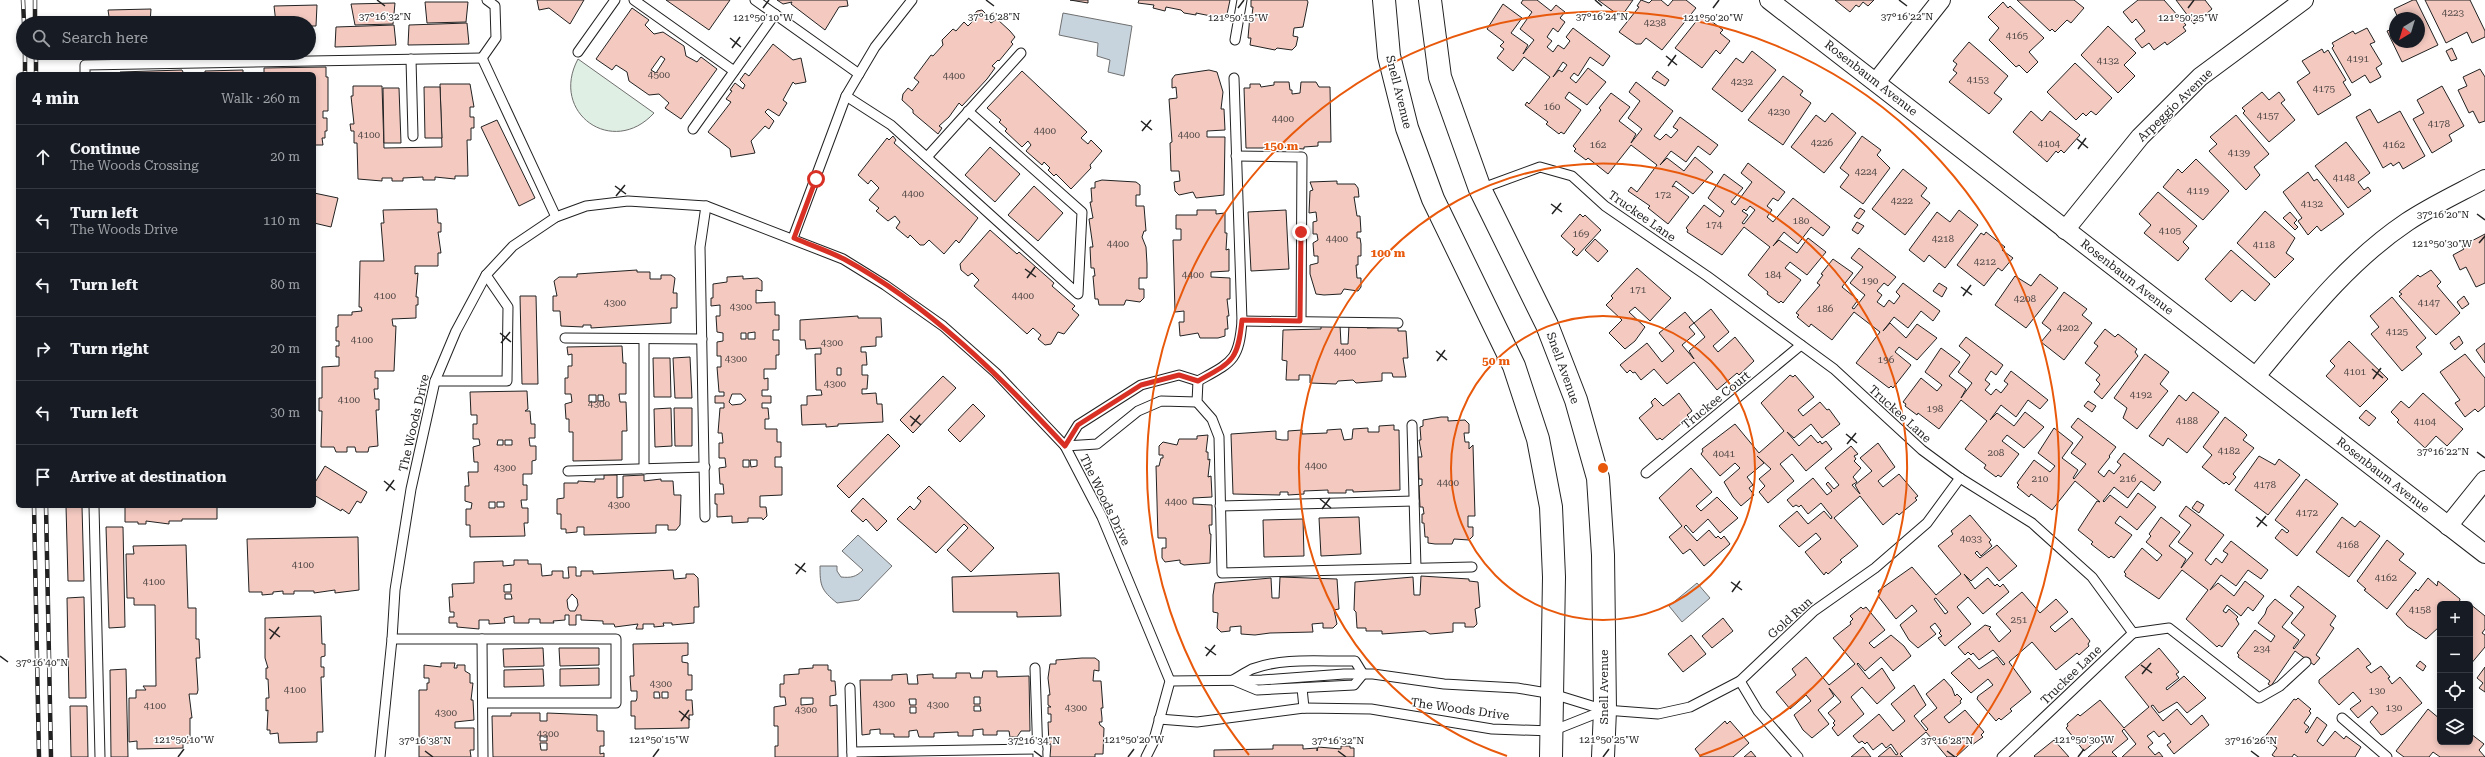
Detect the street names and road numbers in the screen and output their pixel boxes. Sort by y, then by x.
street label: Rosenbaum Avenue [1822,37,1920,119]
street label: Snell Avenue [1383,54,1415,131]
street label: Arpeggio Avenue [2135,65,2216,144]
street label: Truckee Lane [1606,188,1679,245]
street label: Rosenbaum Avenue [2078,236,2176,318]
street label: Snell Avenue [1544,330,1583,406]
street label: Truckee Court [1679,368,1753,432]
street label: The Woods Drive [396,373,432,473]
street label: Truckee Lane [1866,382,1934,446]
street label: Rosenbaum Avenue [2334,434,2432,516]
street label: The Woods Drive [1077,452,1133,548]
street label: Gold Run [1765,594,1815,642]
street label: Truckee Lane [2038,642,2105,707]
street label: Snell Avenue [1597,649,1611,725]
street label: The Woods Drive [1410,695,1511,723]

